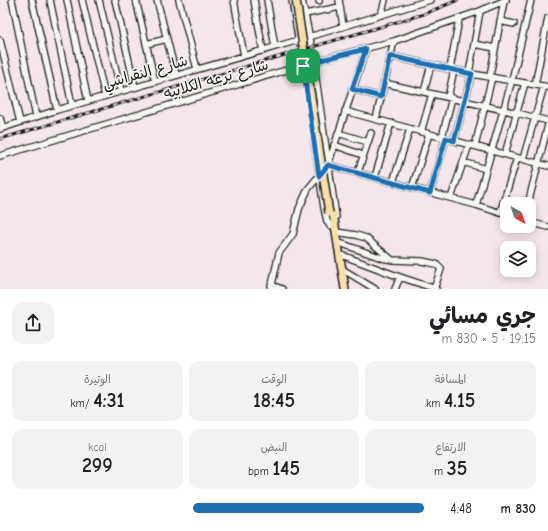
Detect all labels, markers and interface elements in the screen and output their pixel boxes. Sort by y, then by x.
pin [286,49,320,83]
street label: شارع النقراشي [100,51,191,97]
street label: شارع ترعه الكلابيه [161,55,271,104]
icon: arrive [292,55,314,77]
north arrow [500,197,536,233]
map controls [500,197,536,277]
button: layers [500,241,536,277]
button: share [12,302,54,344]
text: جري مسائي [429,303,536,329]
text: 19:15 · 5 × 830 m [441,331,536,346]
text: الوتيرة [84,373,111,386]
text: الوقت [261,373,287,386]
text: المسافة [435,373,466,386]
text: 4:31 [93,389,124,412]
text: 18:45 [253,389,295,412]
text: 4.15 [444,389,475,412]
text: /km [70,397,93,410]
text: km [426,397,444,410]
text: kcal [88,441,107,454]
text: النبض [261,441,287,454]
text: الارتفاع [435,441,466,454]
text: 299 [82,454,113,477]
text: 145 [272,457,300,480]
text: 35 [447,457,467,480]
text: bpm [248,465,272,478]
text: m [434,465,447,478]
text: 4:48 [450,501,472,516]
text: 830 m [500,501,536,516]

